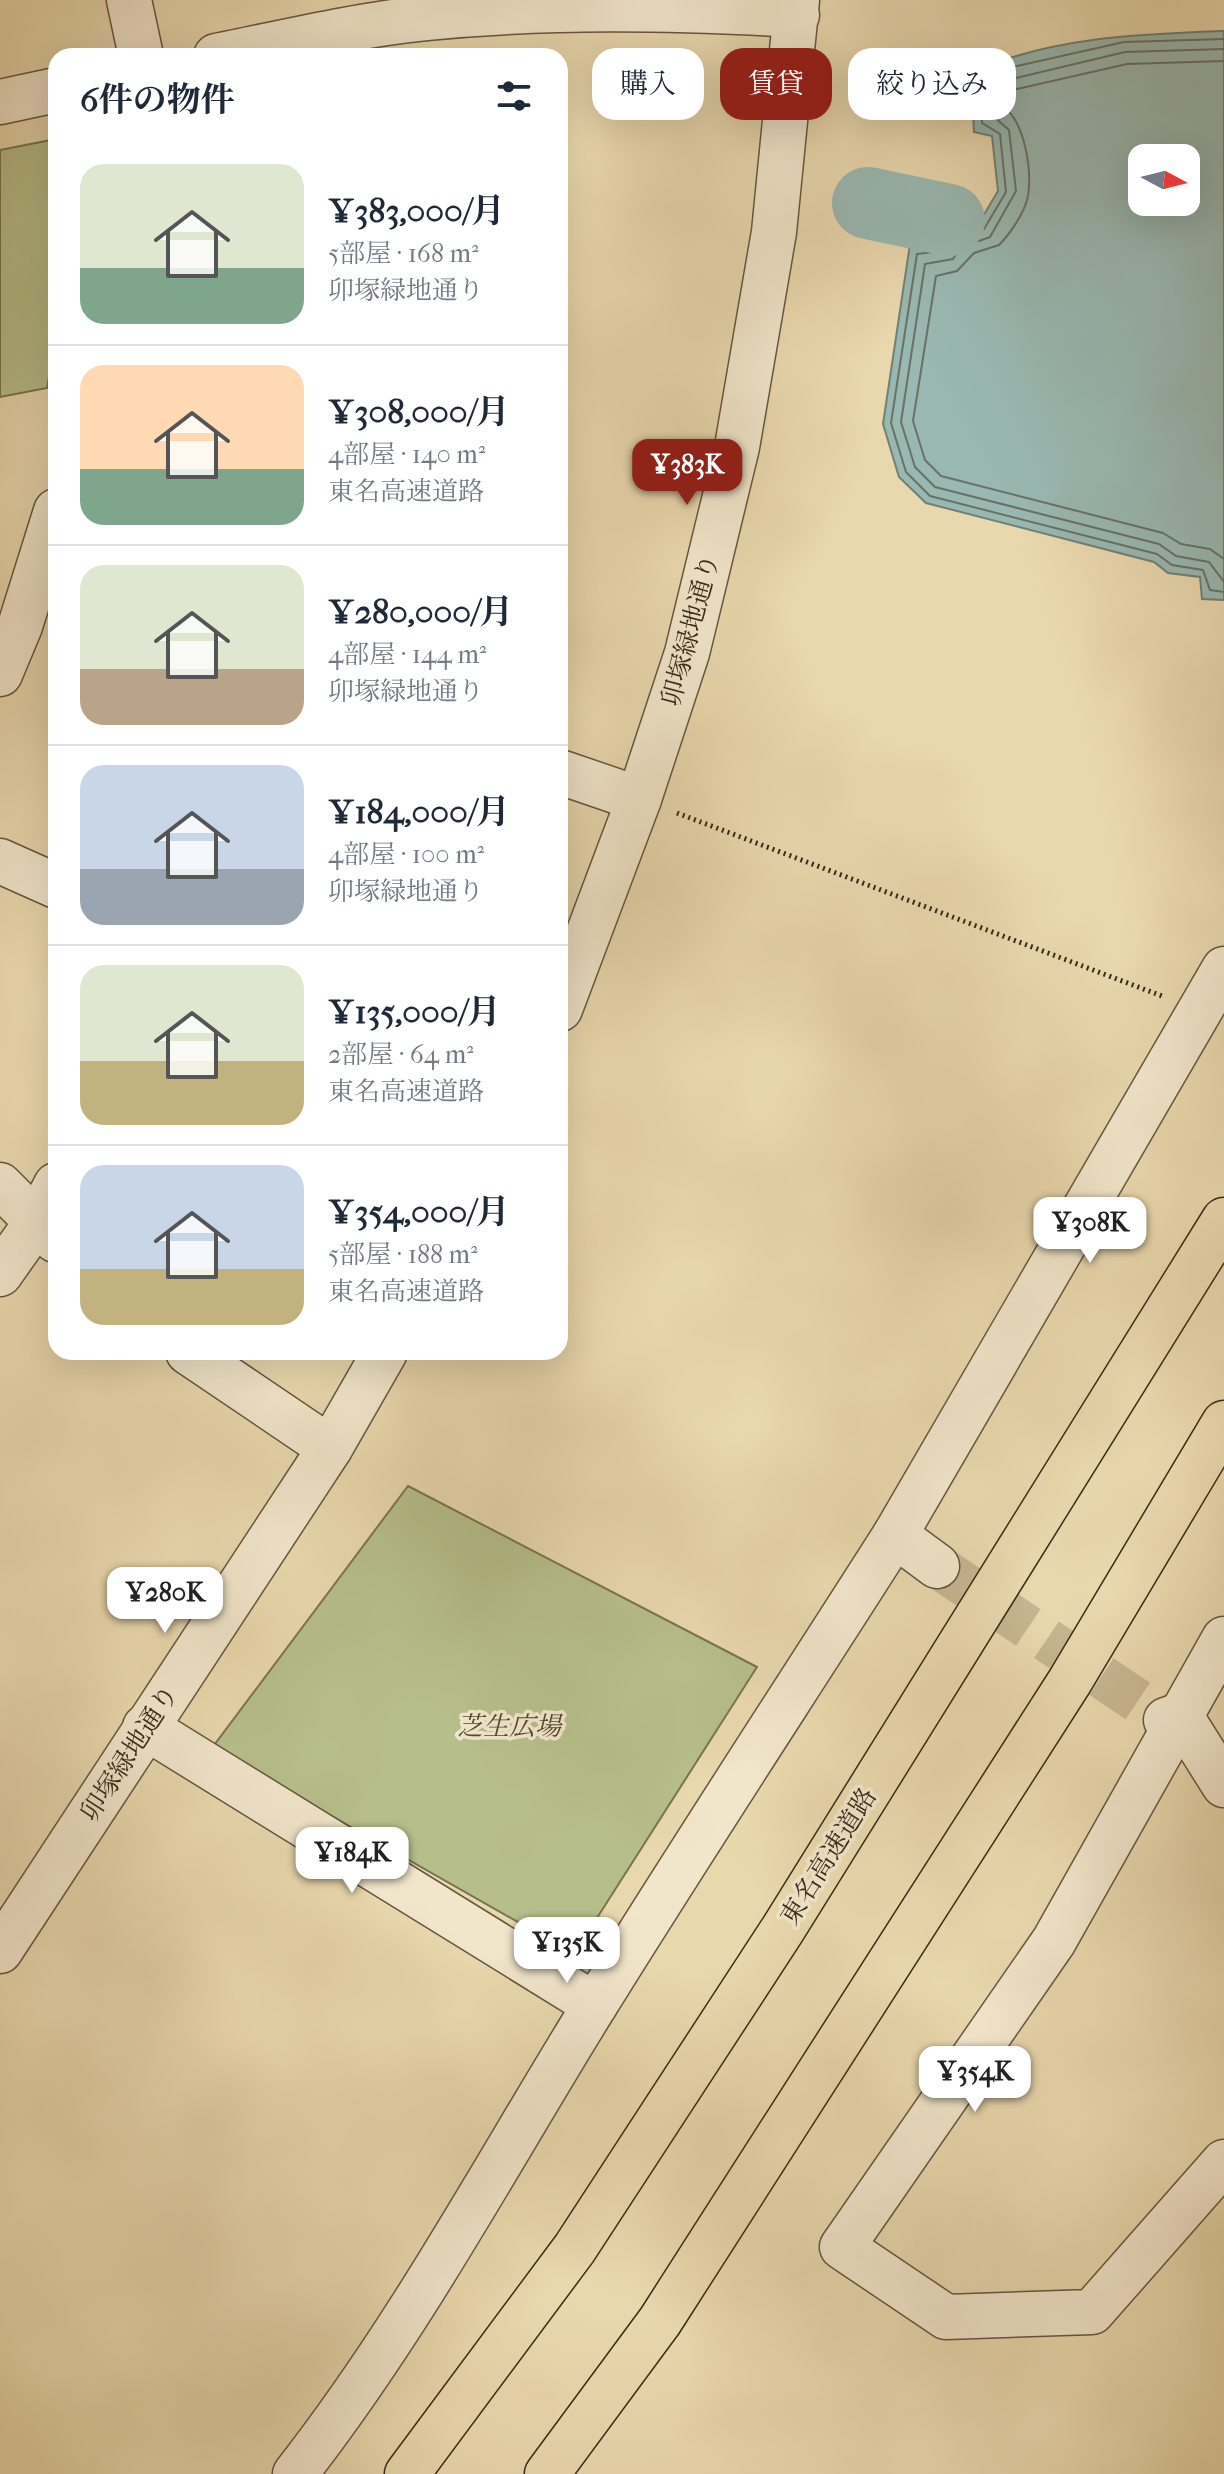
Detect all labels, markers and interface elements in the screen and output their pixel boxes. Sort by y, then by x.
chip: 購入 [592,48,704,120]
chip: 賃貸 [720,48,832,120]
chip: 絞り込み [848,48,1016,120]
icon: filters [492,74,536,118]
text: 6件の物件 [80,80,234,120]
north arrow [1128,144,1200,216]
map controls [1128,144,1200,216]
text: ¥383,000/月 [328,191,505,231]
icon: home [144,196,240,292]
text: 5部屋 · 168 m² [328,238,478,269]
text: 卯塚緑地通り [328,275,484,306]
text: ¥308,000/月 [328,392,510,432]
icon: home [144,397,240,493]
text: 4部屋 · 140 m² [328,439,485,470]
pin: ¥383K [631,439,743,507]
text: ¥383K [650,449,724,480]
text: 東名高速道路 [328,476,484,507]
street label: 卯塚緑地通り [655,551,726,709]
text: ¥280,000/月 [328,592,513,632]
icon: home [144,597,240,693]
text: 4部屋 · 144 m² [328,639,486,670]
text: 卯塚緑地通り [328,676,484,707]
text: ¥184,000/月 [328,792,510,832]
icon: home [144,797,240,893]
text: 4部屋 · 100 m² [328,839,484,870]
text: 卯塚緑地通り [328,876,484,907]
text: ¥135,000/月 [328,992,501,1032]
icon: home [144,997,240,1093]
text: 2部屋 · 64 m² [328,1039,474,1070]
text: 東名高速道路 [328,1076,484,1107]
text: ¥354,000/月 [328,1192,510,1232]
icon: home [144,1197,240,1293]
pin: ¥308K [1034,1197,1146,1265]
text: ¥308K [1051,1207,1129,1238]
text: 5部屋 · 188 m² [328,1239,478,1270]
text: 東名高速道路 [328,1276,484,1307]
pin: ¥280K [109,1567,221,1635]
text: ¥280K [125,1577,205,1608]
street label: 卯塚緑地通り [74,1679,185,1827]
park label: 芝生広場 [457,1711,563,1742]
street label: 東名高速道路 [774,1782,883,1931]
pin: ¥184K [296,1827,408,1895]
text: ¥184K [314,1837,390,1868]
pin: ¥135K [511,1917,623,1985]
text: ¥135K [532,1927,602,1958]
pin: ¥354K [919,2046,1031,2114]
text: ¥354K [937,2056,1013,2087]

